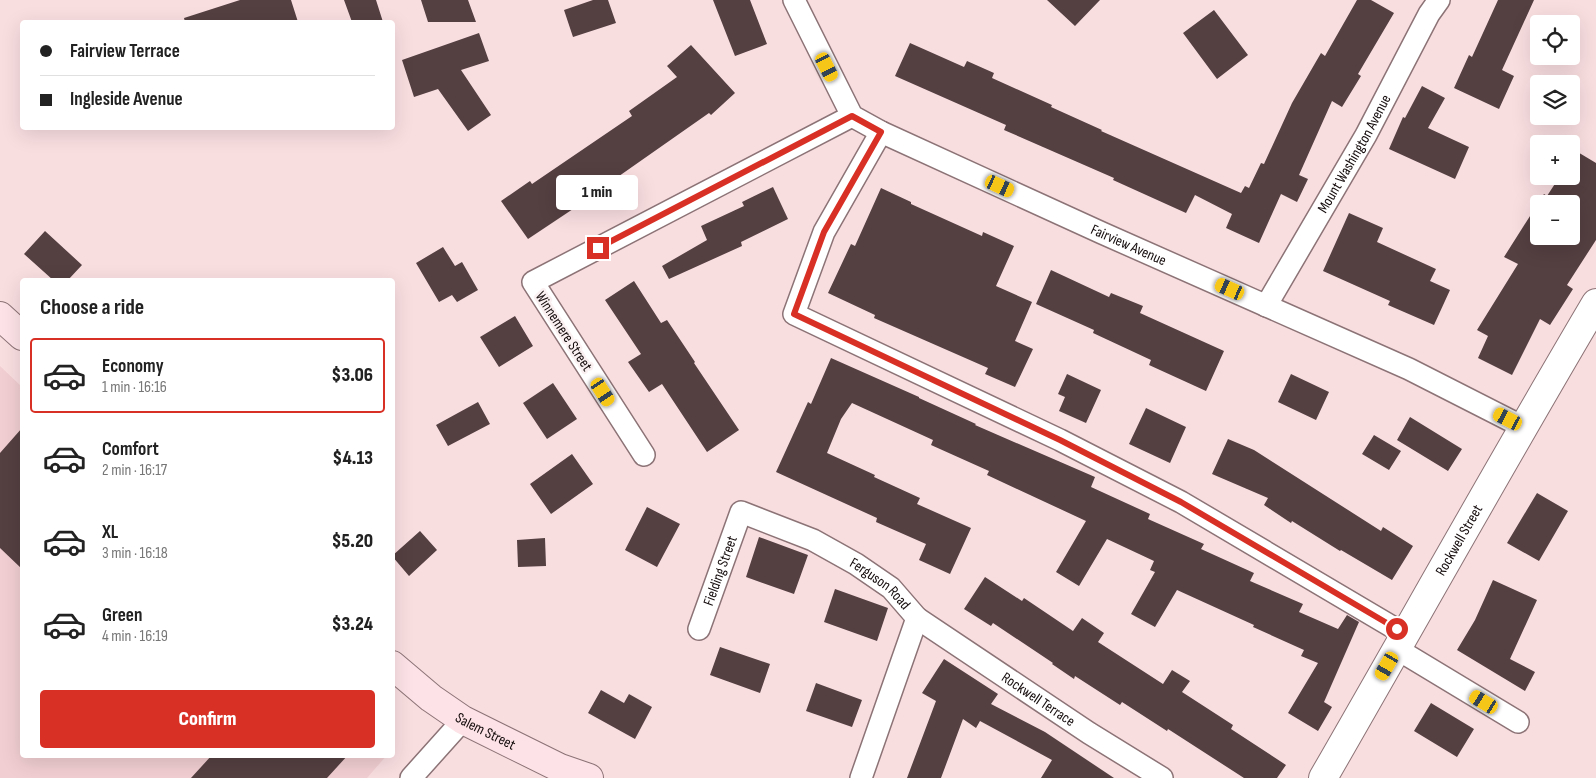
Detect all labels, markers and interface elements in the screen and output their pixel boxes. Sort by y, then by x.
map controls [1530,15,1580,245]
button: locate [1530,15,1580,65]
text: Fairview Terrace [70,40,180,63]
car [813,50,840,84]
button: layers [1530,75,1580,125]
text: Ingleside Avenue [70,88,183,111]
street label: Mount Washington Avenue [1313,91,1395,217]
button: + [1530,135,1580,185]
car [983,173,1016,199]
callout: 1 min [557,176,639,210]
text: 1 min [582,183,612,202]
button: − [1530,195,1580,245]
street label: Fairview Avenue [1088,220,1169,270]
route end [587,237,609,259]
car [1213,276,1246,302]
street label: Winnemere Street [531,288,597,375]
text: Choose a ride [40,294,144,321]
icon: car [42,353,87,398]
text: Economy [102,355,164,378]
text: $3.06 [332,364,373,387]
car [588,375,617,409]
text: 1 min · 16:16 [102,378,167,397]
car [1491,406,1524,432]
icon: car [42,436,87,481]
text: Comfort [102,438,159,461]
text: $4.13 [333,447,373,470]
text: 2 min · 16:17 [102,461,167,480]
street label: Rockwell Street [1431,501,1487,579]
icon: car [42,519,87,564]
text: XL [102,521,118,544]
text: $5.20 [332,530,373,553]
street label: Fielding Street [699,533,742,608]
text: 3 min · 16:18 [102,544,168,563]
street label: Ferguson Road [846,554,914,614]
icon: car [42,602,87,647]
text: Green [102,604,142,627]
text: $3.24 [332,613,373,636]
route start [1386,618,1408,640]
text: 4 min · 16:19 [102,627,168,646]
car [1373,649,1400,683]
street label: Rockwell Terrace [998,668,1078,731]
car [1467,688,1500,716]
button: Confirm [40,690,375,748]
street label: Salem Street [451,708,519,755]

